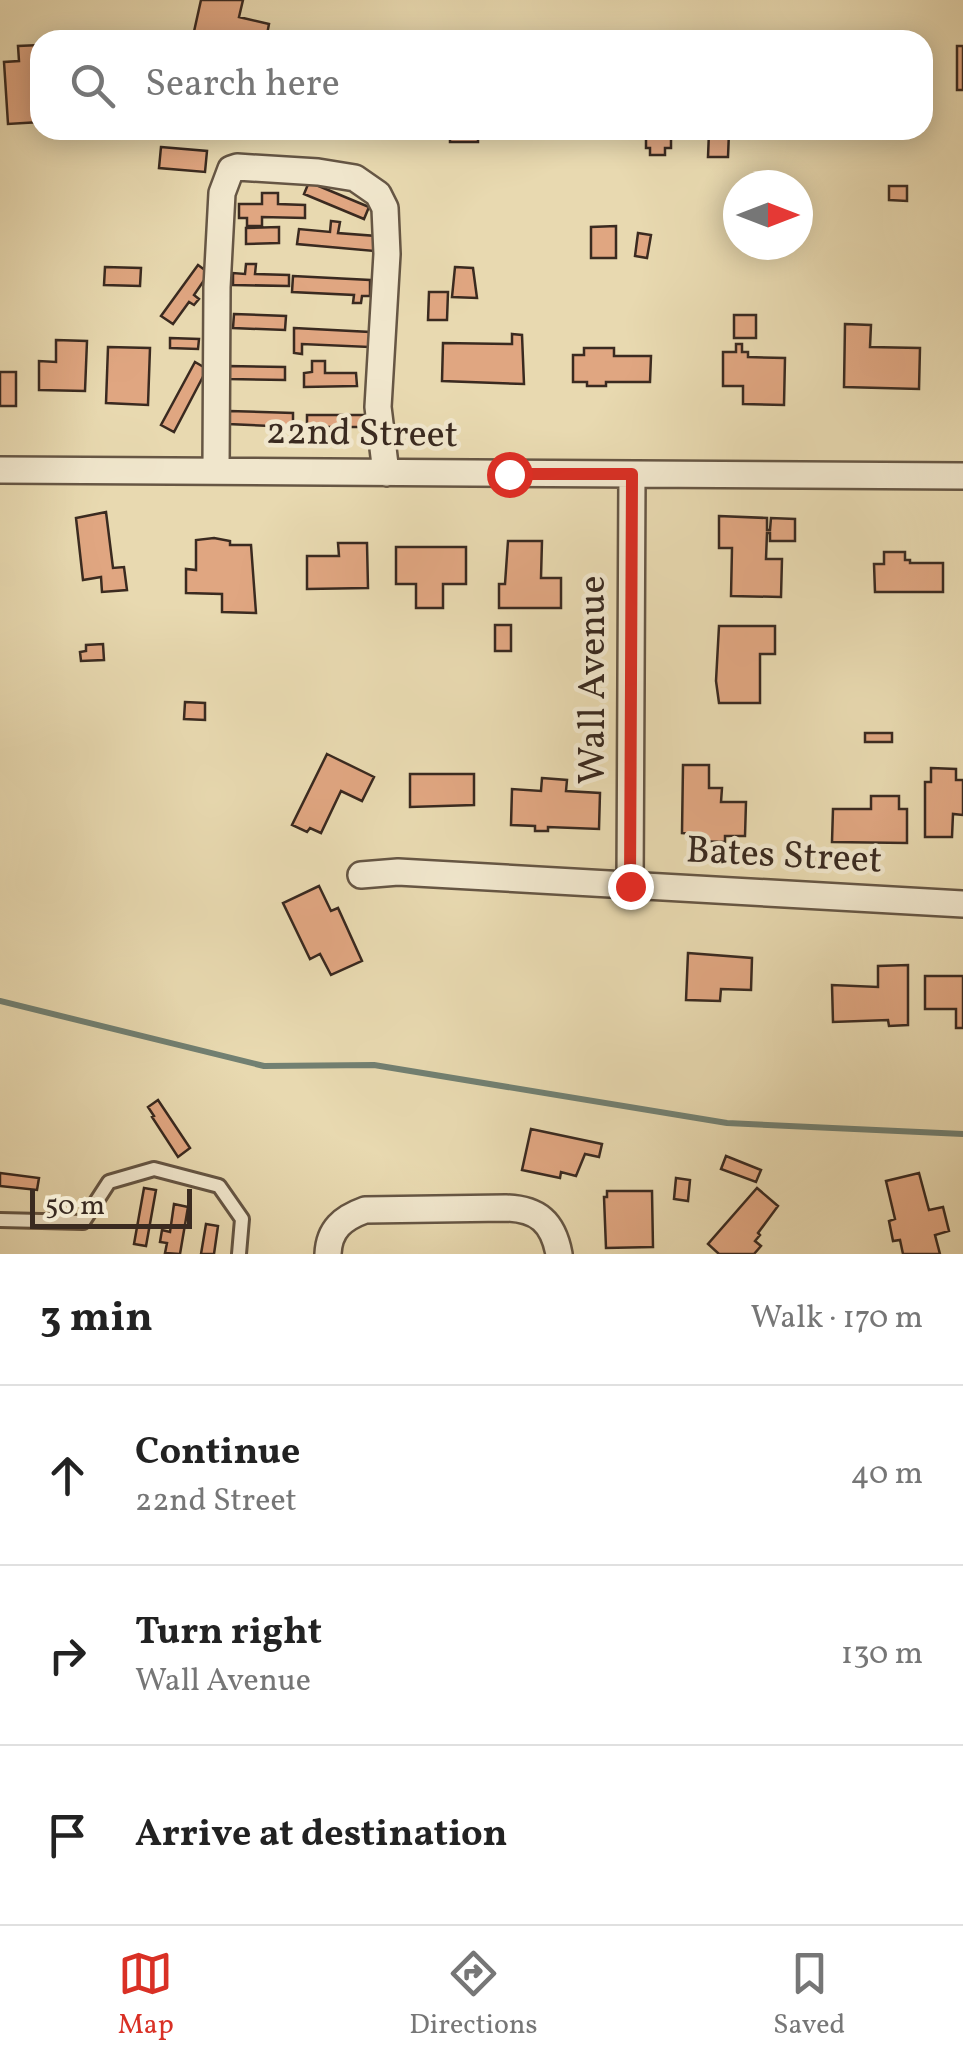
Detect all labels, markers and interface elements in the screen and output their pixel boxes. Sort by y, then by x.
search box [30,30,933,140]
icon: search [65,58,120,113]
text: Search here [145,59,340,112]
north arrow [723,170,813,260]
street label: 22nd Street [265,407,459,463]
route start [487,452,533,498]
street label: Wall Avenue [568,575,621,785]
street label: Bates Street [685,825,883,889]
route end [608,864,654,910]
scale bar [30,1184,192,1228]
text: 50 m [45,1187,105,1226]
text: 3 min [40,1290,153,1349]
text: Walk · 170 m [751,1297,923,1341]
text: Continue [135,1427,300,1480]
icon: ahead [40,1448,95,1503]
text: 40 m [851,1453,923,1497]
text: 22nd Street [135,1480,297,1524]
text: Turn right [135,1607,322,1660]
icon: right [40,1628,95,1683]
text: 130 m [841,1633,923,1677]
text: Wall Avenue [135,1660,311,1704]
icon: arrive [40,1808,95,1863]
text: Arrive at destination [135,1809,508,1862]
tab: Map [118,1946,174,2045]
tab: Directions [409,1946,538,2045]
tab: Saved [773,1946,845,2045]

